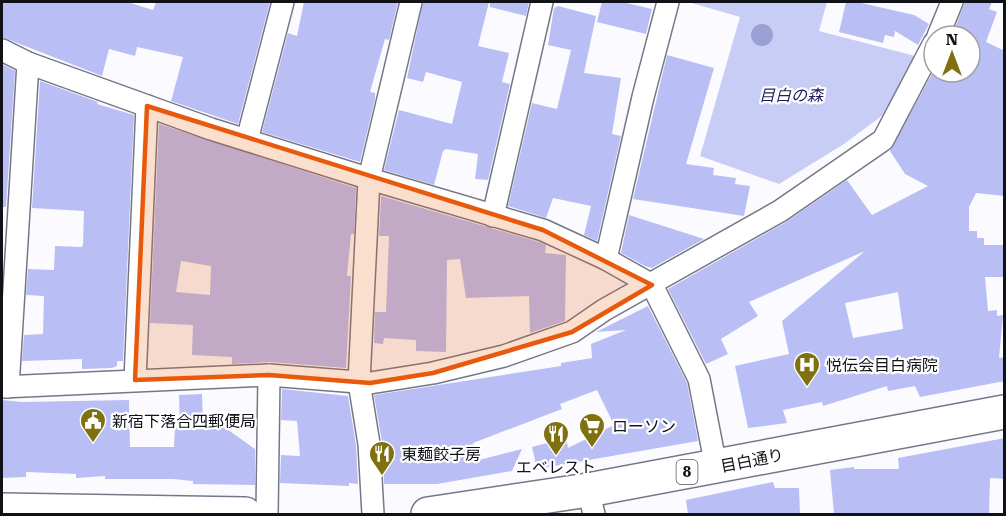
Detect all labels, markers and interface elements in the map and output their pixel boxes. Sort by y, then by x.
north arrow [922,24,982,84]
text: N [946,30,958,49]
park label: 目白の森 [759,86,825,105]
hospital icon: 悦伝会目白病院 [792,350,822,388]
place label: 悦伝会目白病院 [826,356,938,375]
public building icon: 新宿下落合四郵便局 [78,406,108,444]
supermarket icon: ローソン [577,411,607,449]
place label: 新宿下落合四郵便局 [112,412,256,431]
place label: ローソン [612,417,676,436]
restaurant icon: エベレスト [541,419,571,457]
restaurant icon: 東麺餃子房 [367,439,397,477]
place label: 東麺餃子房 [401,445,481,464]
street label: 目白通り [719,445,785,476]
place label: エベレスト [516,458,596,477]
road number: 8 [676,460,698,484]

